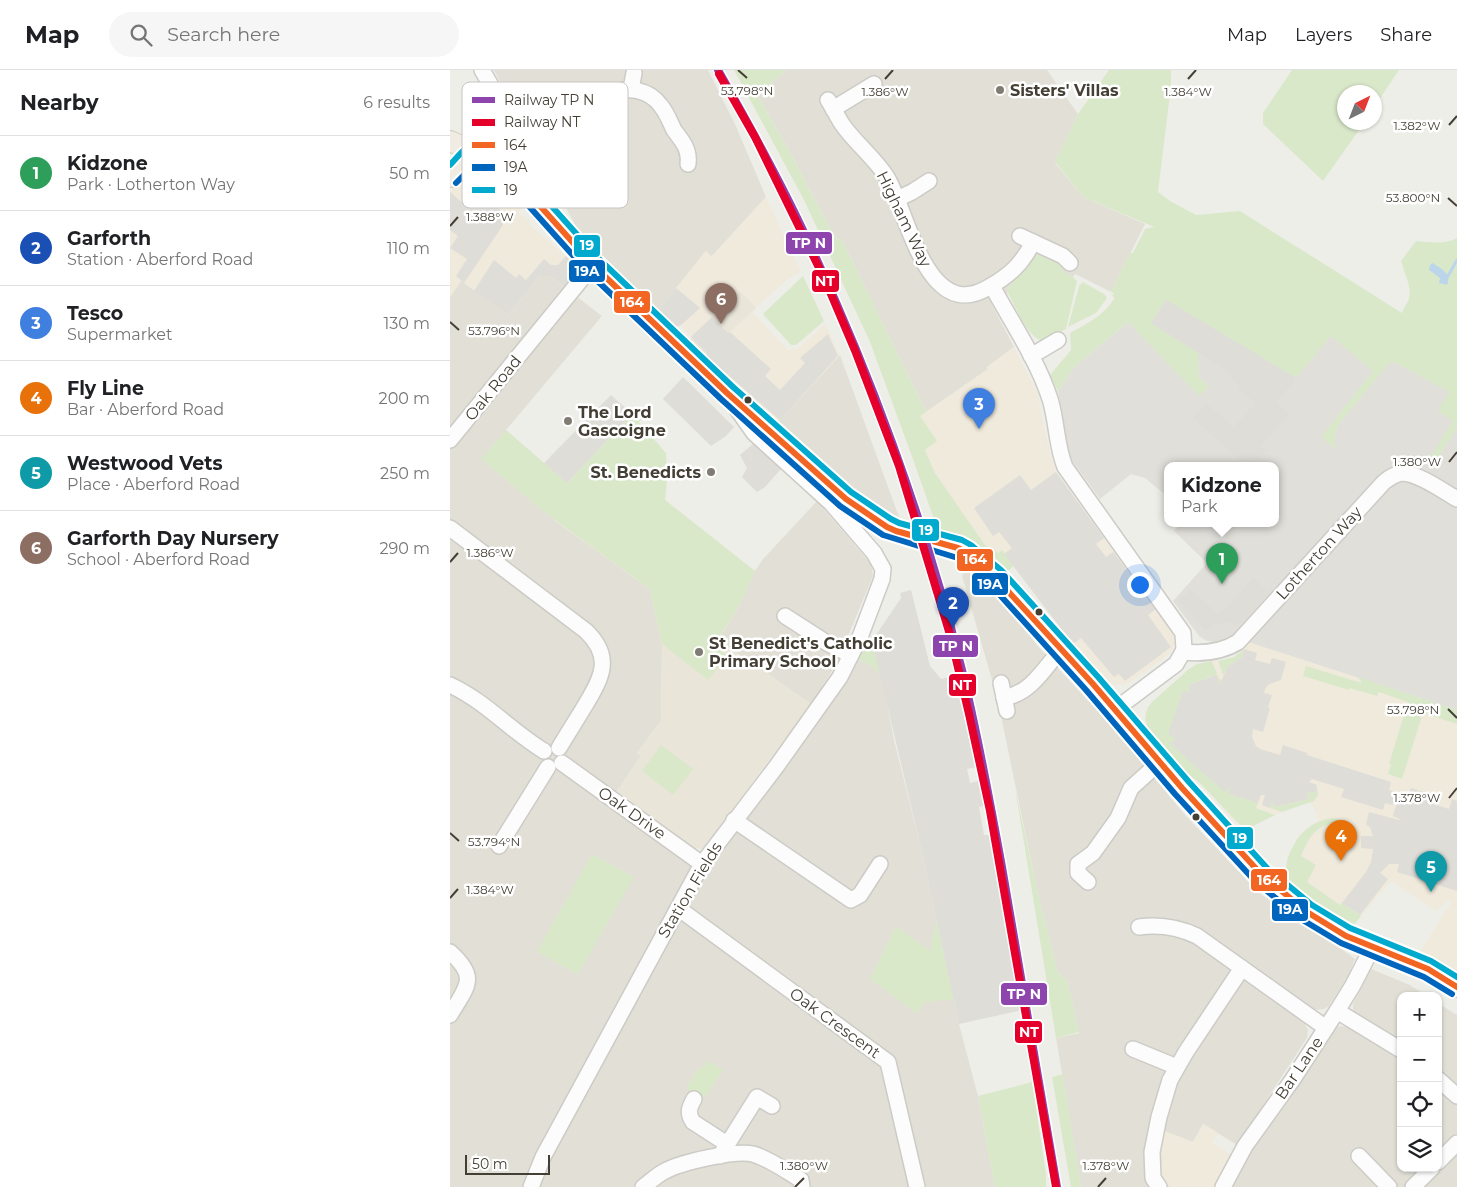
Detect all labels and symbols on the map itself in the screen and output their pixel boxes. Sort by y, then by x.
place label: Sisters' Villas [1010,81,1119,100]
legend [462,82,628,208]
text: 53.798°N [721,83,773,98]
text: 1.386°W [861,84,909,99]
marker: Sisters' Villas [994,84,1006,96]
text: 1.384°W [1164,84,1212,99]
north arrow [1337,85,1382,130]
text: Railway TP N [504,91,594,109]
text: Railway NT [504,113,581,131]
text: 1.382°W [1394,118,1440,133]
text: 164 [504,136,528,154]
text: 19A [504,158,528,176]
street label: Higham Way [873,168,936,270]
text: 19 [504,181,518,199]
text: 53.800°N [1386,190,1440,205]
text: 1.388°W [466,209,514,224]
line badge: TP N [785,231,833,255]
line badge: 19 [573,234,601,258]
text: TP N [792,234,826,252]
text: 19 [580,236,594,254]
line badge: 19A [568,259,606,283]
text: 19A [575,262,600,280]
line badge: NT [811,269,840,293]
text: NT [815,272,835,290]
pin: 6 [705,283,737,324]
line badge: 164 [613,290,651,314]
text: 164 [620,293,644,311]
text: 53.796°N [468,323,520,338]
street label: Oak Road [461,352,525,424]
pin: 3 [963,388,995,429]
unlabelled marker [743,395,753,405]
place label: The Lord Gascoigne [578,403,666,440]
marker: The Lord Gascoigne [562,415,574,427]
text: 1.380°W [1393,454,1441,469]
place label: St. Benedicts [590,463,702,482]
marker: St. Benedicts [705,466,717,478]
street label: Lotherton Way [1272,502,1366,604]
line badge: 19 [911,518,940,542]
text: 19 [919,521,933,539]
pin: 1 [1206,543,1238,584]
text: 1.386°W [466,545,514,560]
line badge: 164 [956,548,994,572]
text: 164 [963,550,987,568]
line badge: 19A [971,572,1009,596]
your location [1127,572,1153,598]
text: 19A [978,575,1003,593]
pin: 2 [937,587,969,628]
unlabelled marker [1034,607,1044,617]
place label: St Benedict's Catholic Primary School [709,634,893,671]
line badge: TP N [932,634,979,658]
text: TP N [939,637,973,655]
marker: St Benedict's Catholic Primary School [693,646,705,658]
line badge: NT [948,673,977,697]
text: NT [952,676,972,694]
text: 53.798°N [1387,702,1439,717]
street label: Oak Drive [594,783,670,843]
text: 1.378°W [1394,790,1440,805]
unlabelled marker [1191,812,1201,822]
pin: 4 [1325,820,1357,861]
line badge: 19 [1226,826,1254,850]
text: 19 [1233,829,1247,847]
text: 53.794°N [468,834,520,849]
street label: Station Fields [654,839,726,941]
pin: 5 [1415,851,1447,892]
line badge: 164 [1250,868,1288,892]
text: 164 [1257,871,1281,889]
text: 1.384°W [466,882,514,897]
line badge: 19A [1271,898,1309,922]
text: 19A [1278,900,1303,918]
line badge: TP N [1000,982,1048,1006]
street label: Oak Crescent [786,984,884,1063]
text: TP N [1007,985,1041,1003]
line badge: NT [1014,1020,1043,1044]
text: NT [1019,1023,1039,1041]
street label: Bar Lane [1271,1033,1327,1103]
scale bar [465,1152,550,1175]
text: 1.380°W [780,1158,828,1173]
text: 1.378°W [1083,1158,1129,1173]

